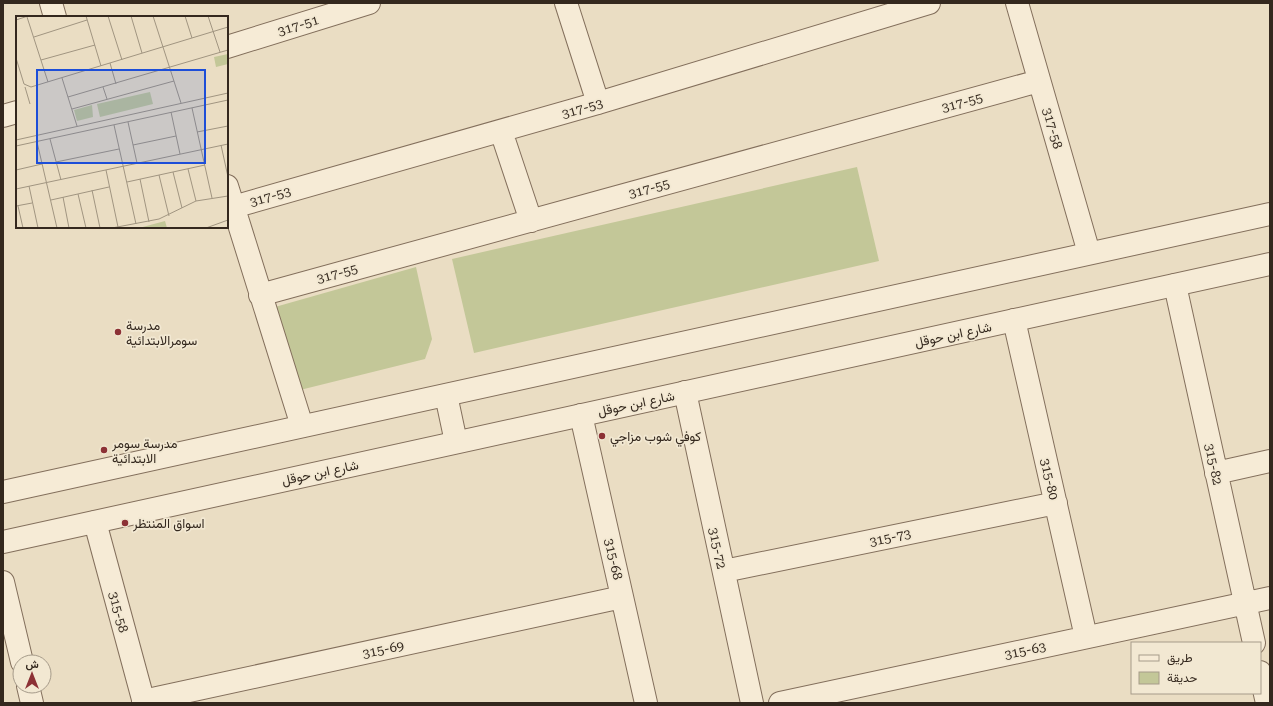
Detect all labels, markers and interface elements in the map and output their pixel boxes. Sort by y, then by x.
street label: 317-51 [276,12,320,39]
inset map [16,16,228,228]
street label: 317-55 [940,90,984,115]
street label: 317-53 [560,95,604,121]
street label: 317-58 [1040,106,1066,150]
street label: 317-55 [627,176,671,201]
street label: 317-53 [248,183,292,209]
street label: 317-55 [315,261,359,286]
place label: مدرسة سومرالابتدائية [126,318,197,349]
street label: شارع ابن حوقل [913,319,993,352]
marker: مدرسة سومرالابتدائية [113,327,123,337]
street label: شارع ابن حوقل [596,388,676,421]
place label: كوفي شوب مزاجي [610,429,701,447]
marker: كوفي شوب مزاجي [597,431,607,441]
place label: مدرسة سومر الابتدائية [111,436,178,466]
street label: 315-82 [1202,442,1225,486]
marker: مدرسة سومر الابتدائية [99,445,109,455]
street label: شارع ابن حوقل [280,457,360,490]
street label: 315-80 [1037,457,1062,501]
place label: اسواق المنتظر [132,516,204,532]
marker: اسواق المنتظر [120,518,130,528]
street label: 315-72 [706,526,729,570]
street label: 315-73 [868,526,912,549]
street label: 315-68 [601,537,626,581]
street label: 315-58 [106,590,131,634]
street label: 315-69 [361,638,405,661]
street label: 315-63 [1003,639,1047,662]
legend [1131,642,1261,694]
text: طريق [1167,651,1193,666]
north arrow [12,654,52,694]
text: ش [25,658,39,671]
text: حديقة [1167,671,1197,685]

